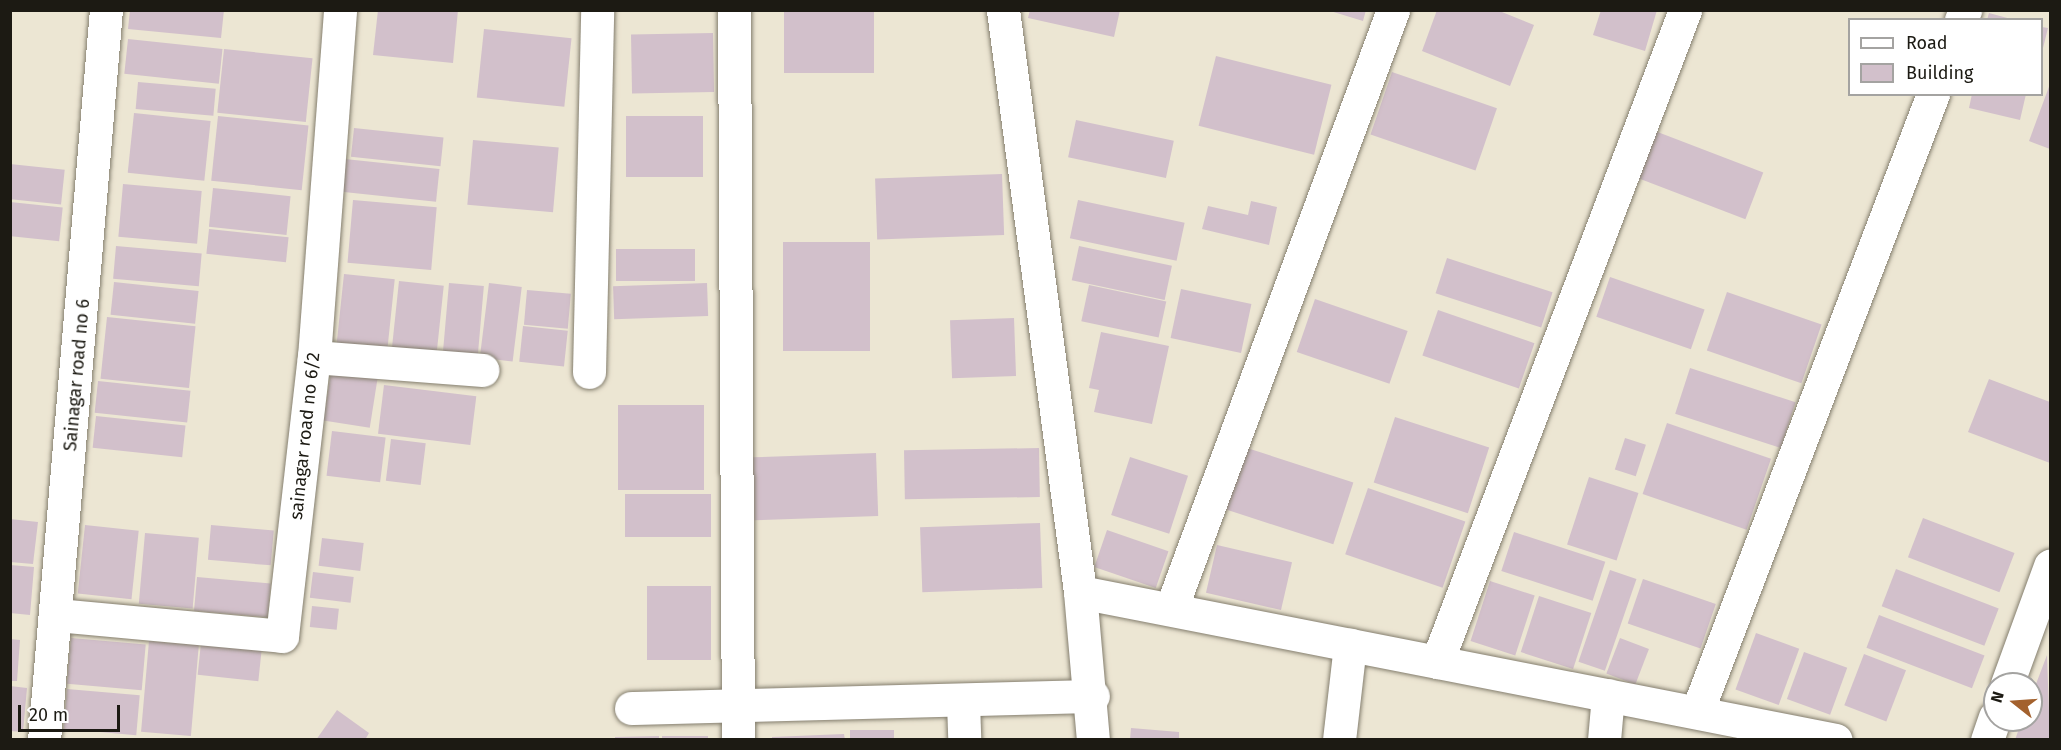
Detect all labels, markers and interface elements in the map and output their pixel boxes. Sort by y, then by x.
legend [1848,18,2043,96]
text: Road [1906,32,1948,54]
text: Building [1906,62,1973,84]
street label: Sainagar road no 6 [60,298,94,452]
street label: sainagar road no 6/2 [285,351,325,521]
north arrow [1983,672,2043,732]
text: N [1987,689,2008,705]
scale bar [21,693,123,731]
text: 20 m [29,704,68,726]

